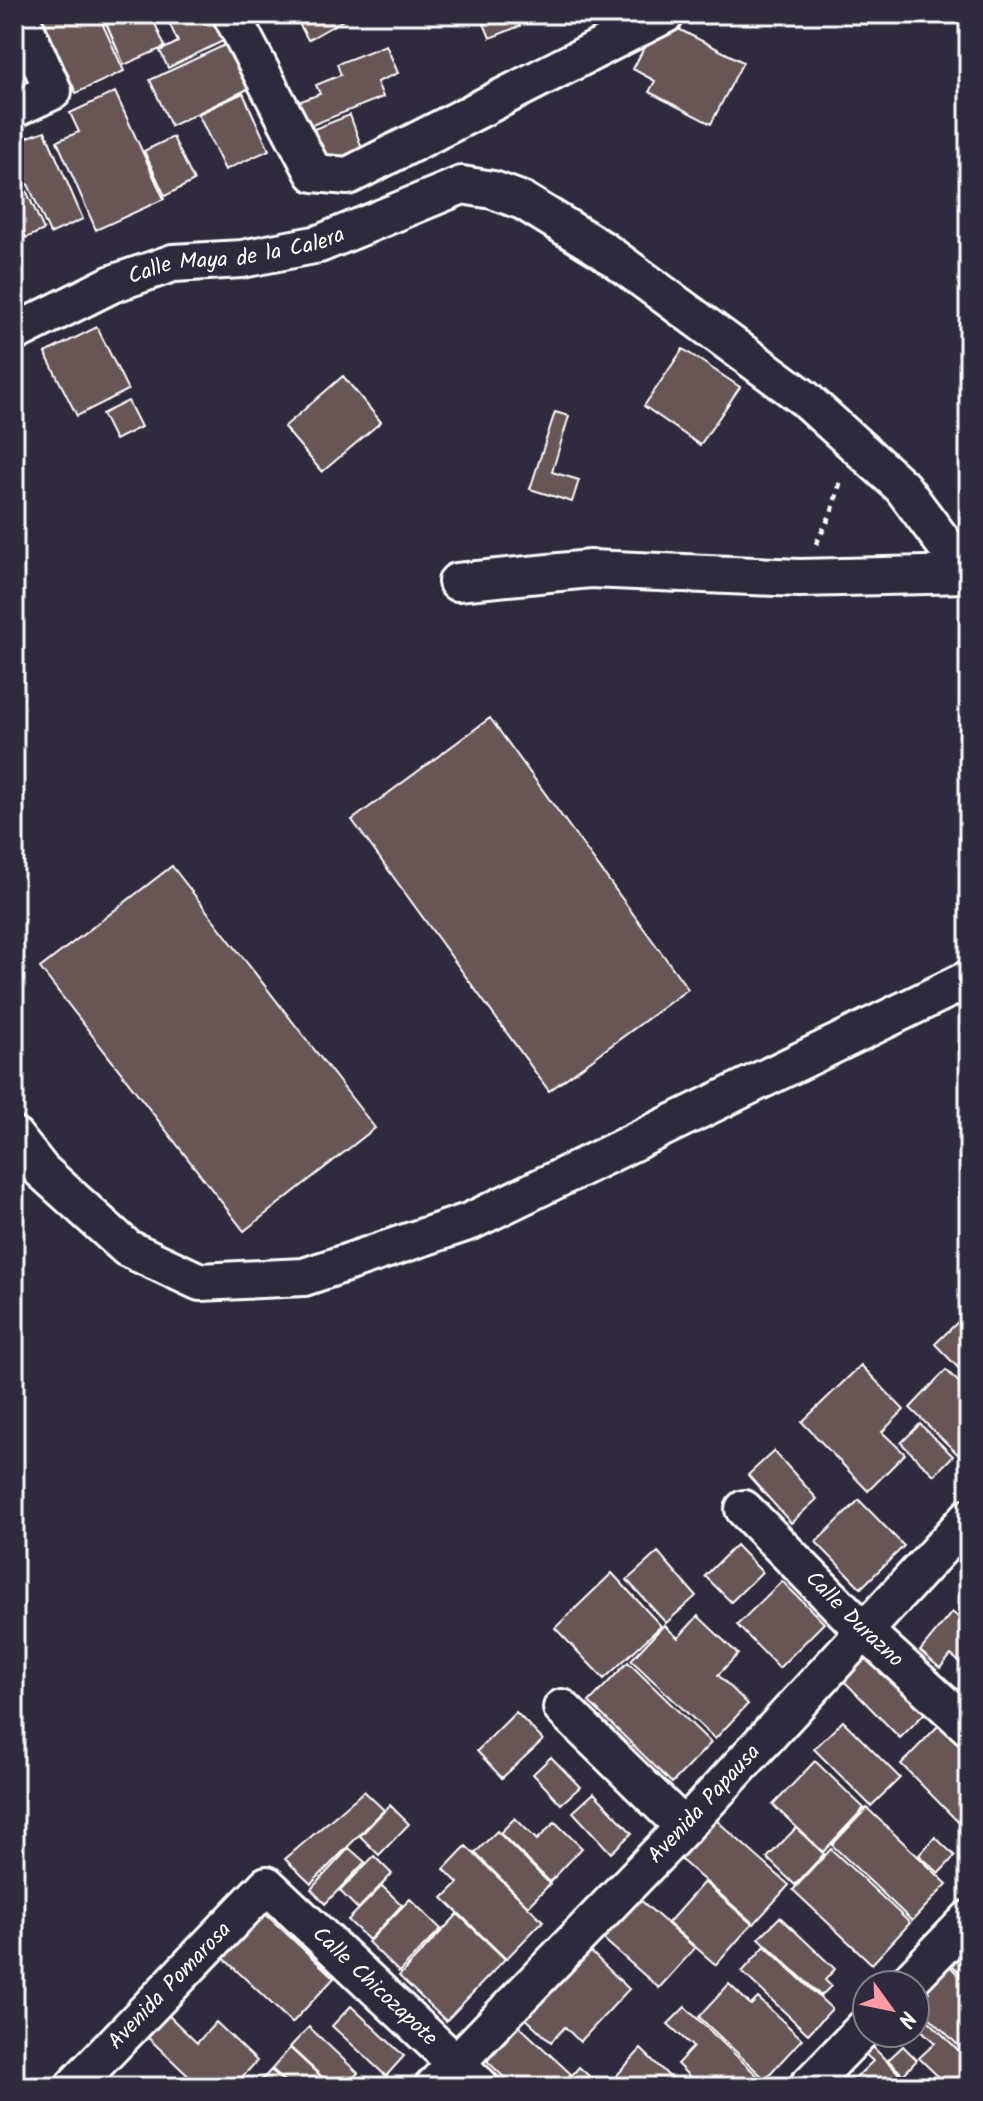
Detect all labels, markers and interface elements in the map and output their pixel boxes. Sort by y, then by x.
street label: Calle Maya de la Calera [123,218,350,295]
street label: Calle Durazno [796,1563,912,1676]
street label: Avenida Papausa [639,1736,769,1872]
street label: Avenida Pomarosa [100,1914,240,2058]
street label: Calle Chicozapote [304,1918,446,2055]
north arrow [851,1969,931,2049]
text: N [887,2003,924,2034]

